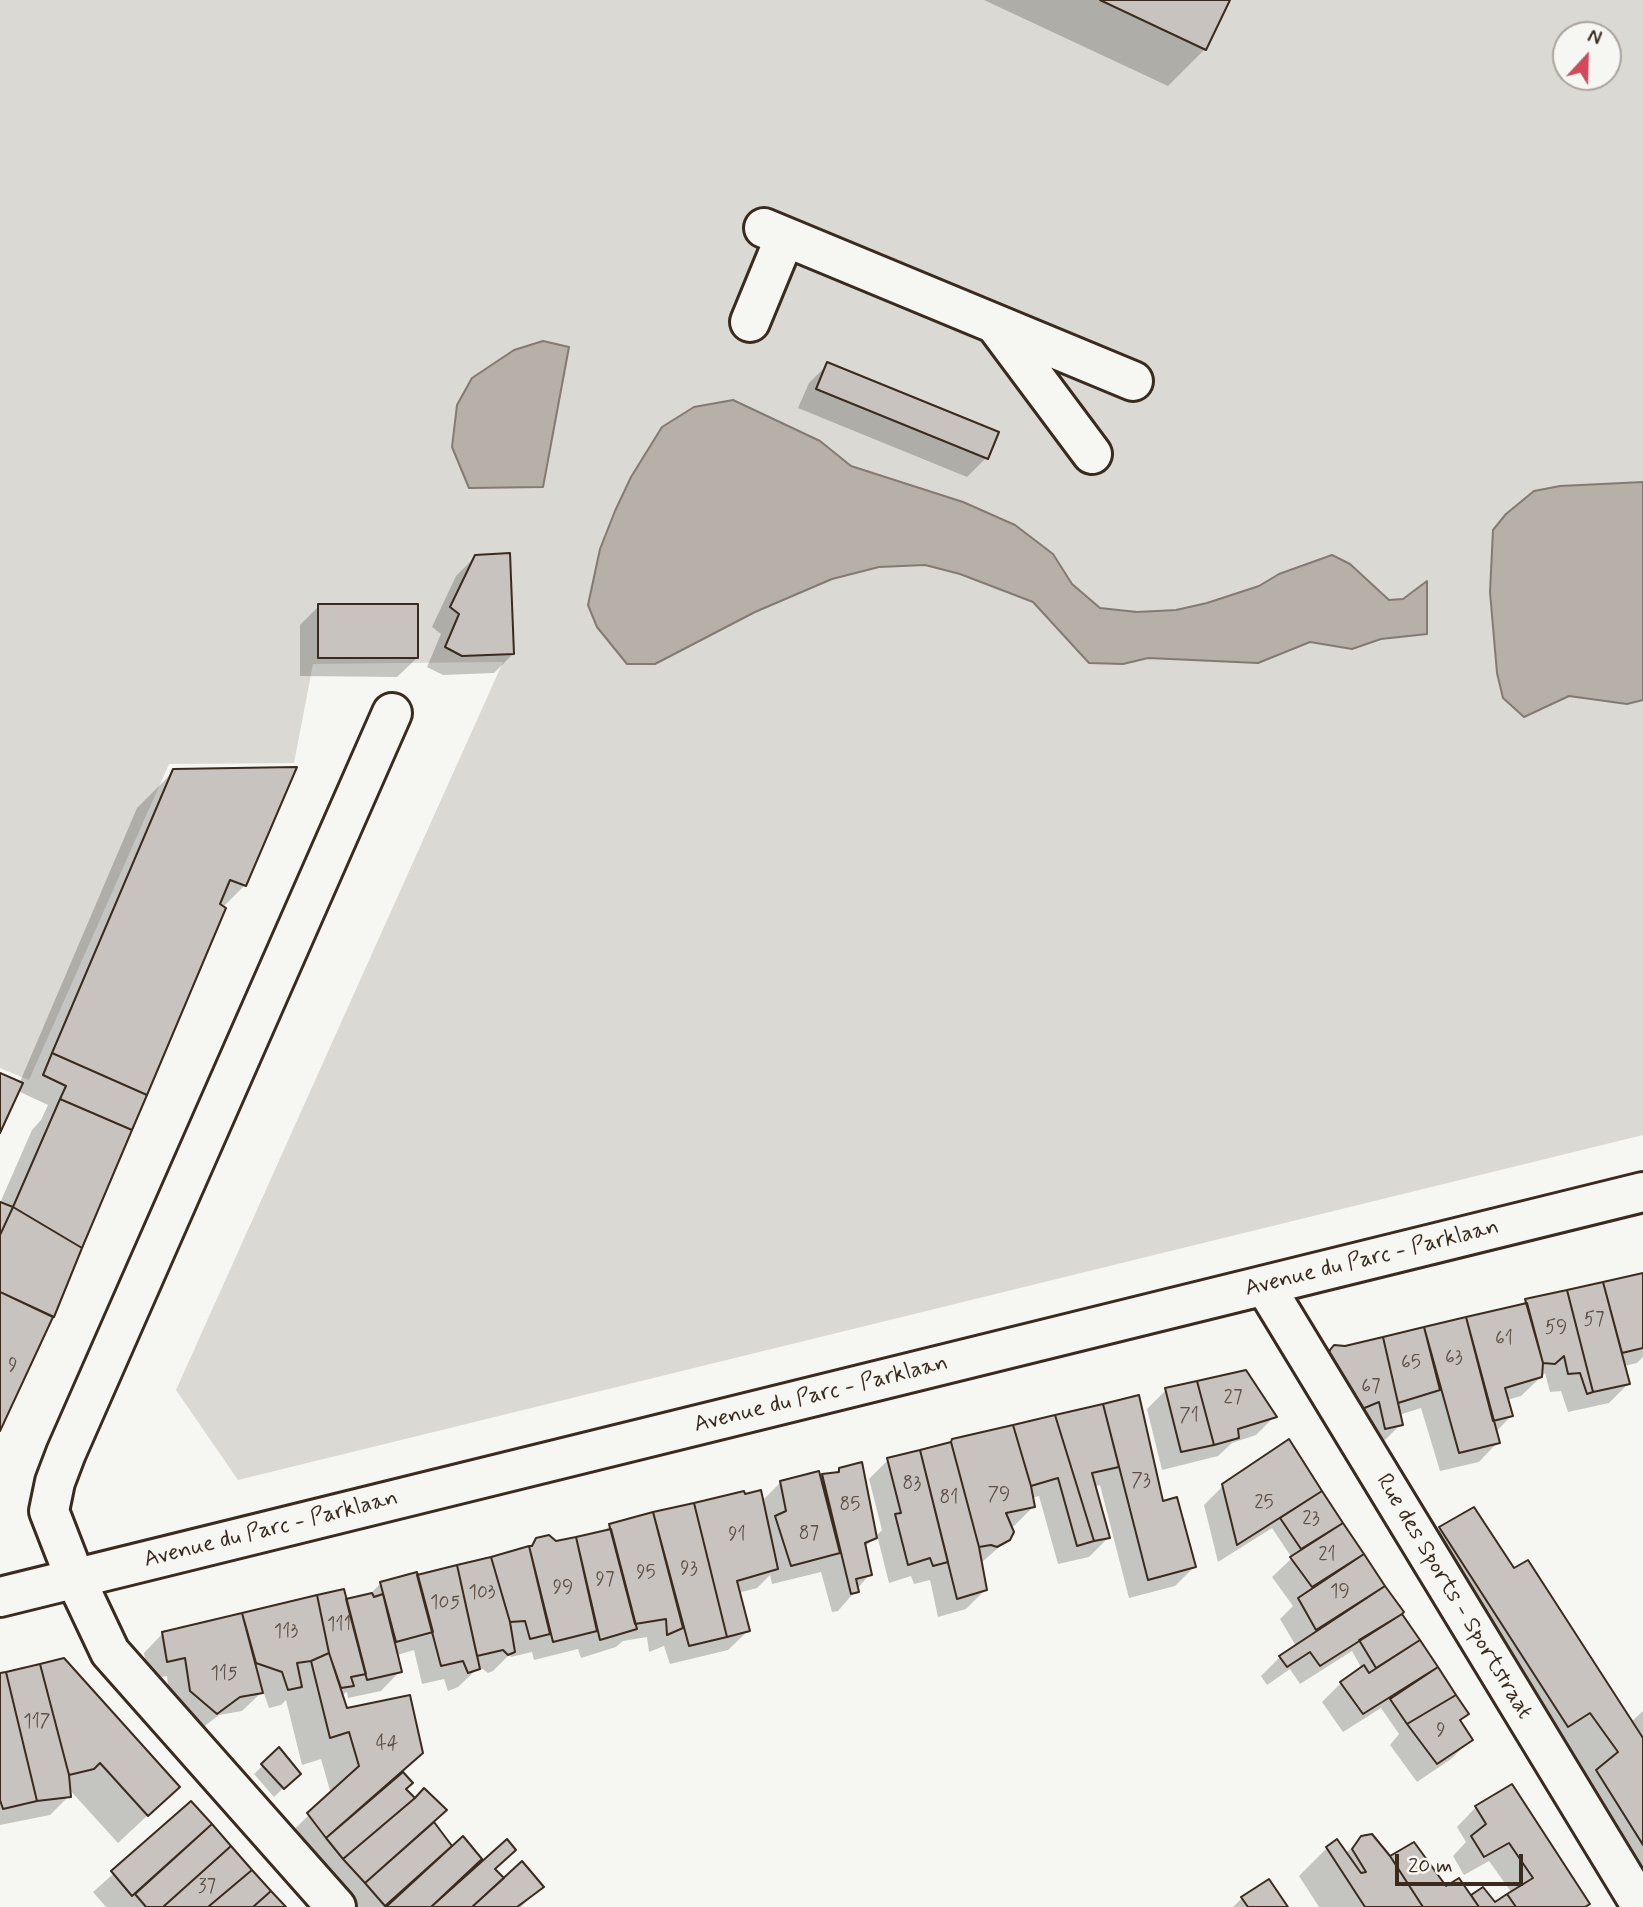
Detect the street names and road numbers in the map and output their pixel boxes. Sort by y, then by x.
street label: Avenue du Parc - Parklaan [1242,1214,1502,1304]
street label: Avenue du Parc - Parklaan [691,1350,951,1440]
street label: Rue des Sports - Sportstraat [1369,1469,1537,1725]
street label: Avenue du Parc - Parklaan [141,1485,401,1575]

